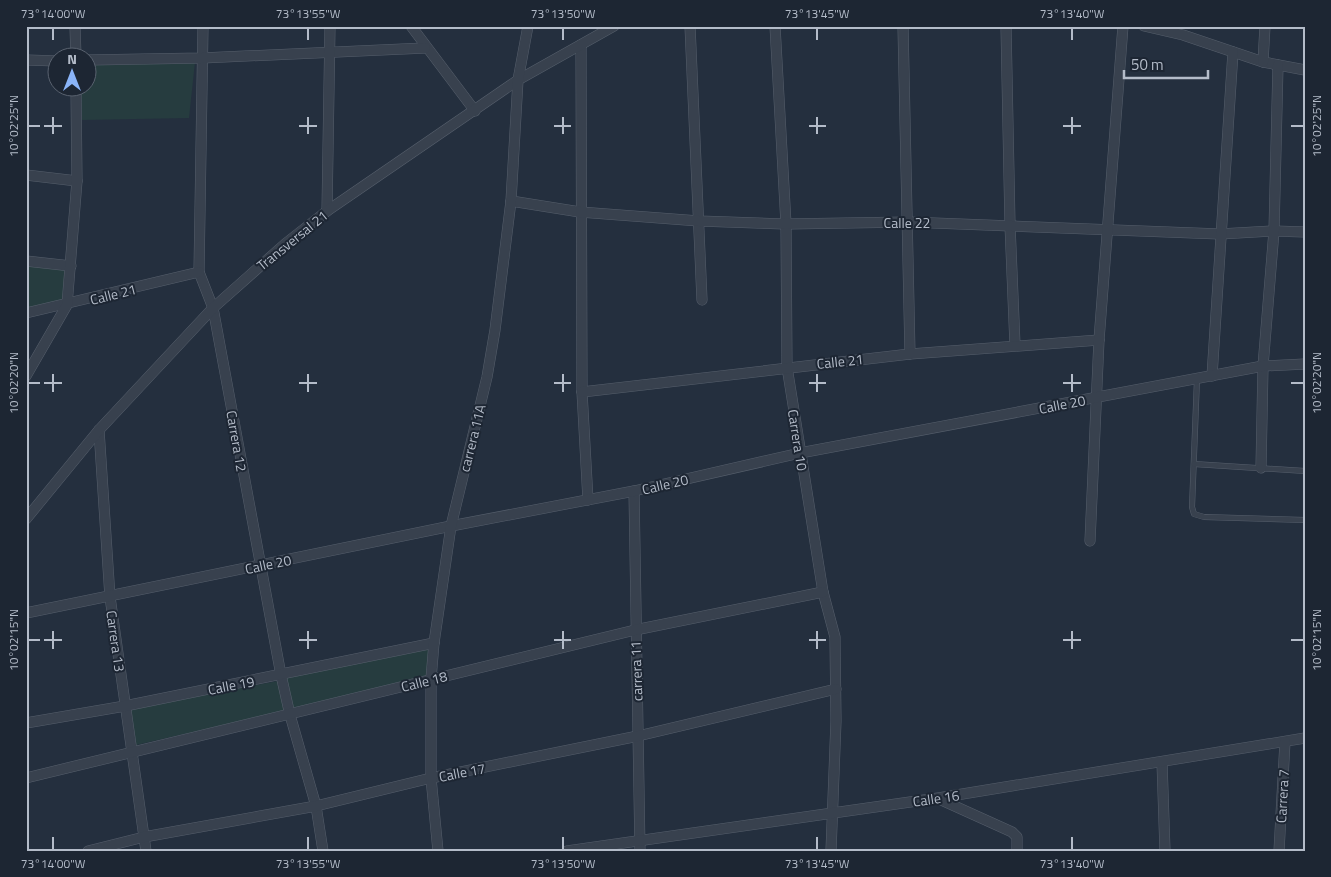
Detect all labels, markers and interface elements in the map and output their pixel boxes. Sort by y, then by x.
text: 73°14'00"W [21,4,86,23]
text: 73°13'55"W [276,4,341,23]
text: 73°13'50"W [531,4,596,23]
text: 73°13'45"W [785,4,850,23]
text: 73°13'40"W [1040,4,1105,23]
north arrow [48,48,98,98]
text: N [67,48,77,69]
scale bar [1124,48,1207,80]
text: 50 m [1131,53,1164,76]
text: 10°02'25"N [4,95,23,157]
text: 10°02'25"N [1307,95,1326,157]
street label: Transversal 21 [252,205,332,275]
street label: Calle 22 [884,212,930,233]
street label: Calle 21 [88,278,138,310]
street label: Calle 21 [816,348,864,374]
text: 10°02'20"N [4,352,23,414]
text: 10°02'20"N [1307,352,1326,414]
street label: Calle 20 [1037,389,1087,419]
street label: carrera 11A [454,401,491,474]
street label: Carrera 10 [783,408,813,472]
street label: Carrera 12 [221,409,253,473]
street label: Calle 20 [640,468,690,500]
street label: Calle 20 [243,549,293,579]
text: 10°02'15"N [4,609,23,671]
street label: Carrera 13 [101,609,131,673]
text: 10°02'15"N [1307,609,1326,671]
street label: carrera 11 [624,640,648,702]
street label: Calle 18 [399,665,449,697]
street label: Calle 19 [206,670,256,700]
street label: Calle 17 [437,757,487,787]
street label: Carrera 7 [1270,768,1294,824]
street label: Calle 16 [911,784,961,812]
text: 73°14'00"W [21,854,86,873]
text: 73°13'55"W [276,854,341,873]
text: 73°13'50"W [531,854,596,873]
text: 73°13'45"W [785,854,850,873]
text: 73°13'40"W [1040,854,1105,873]

